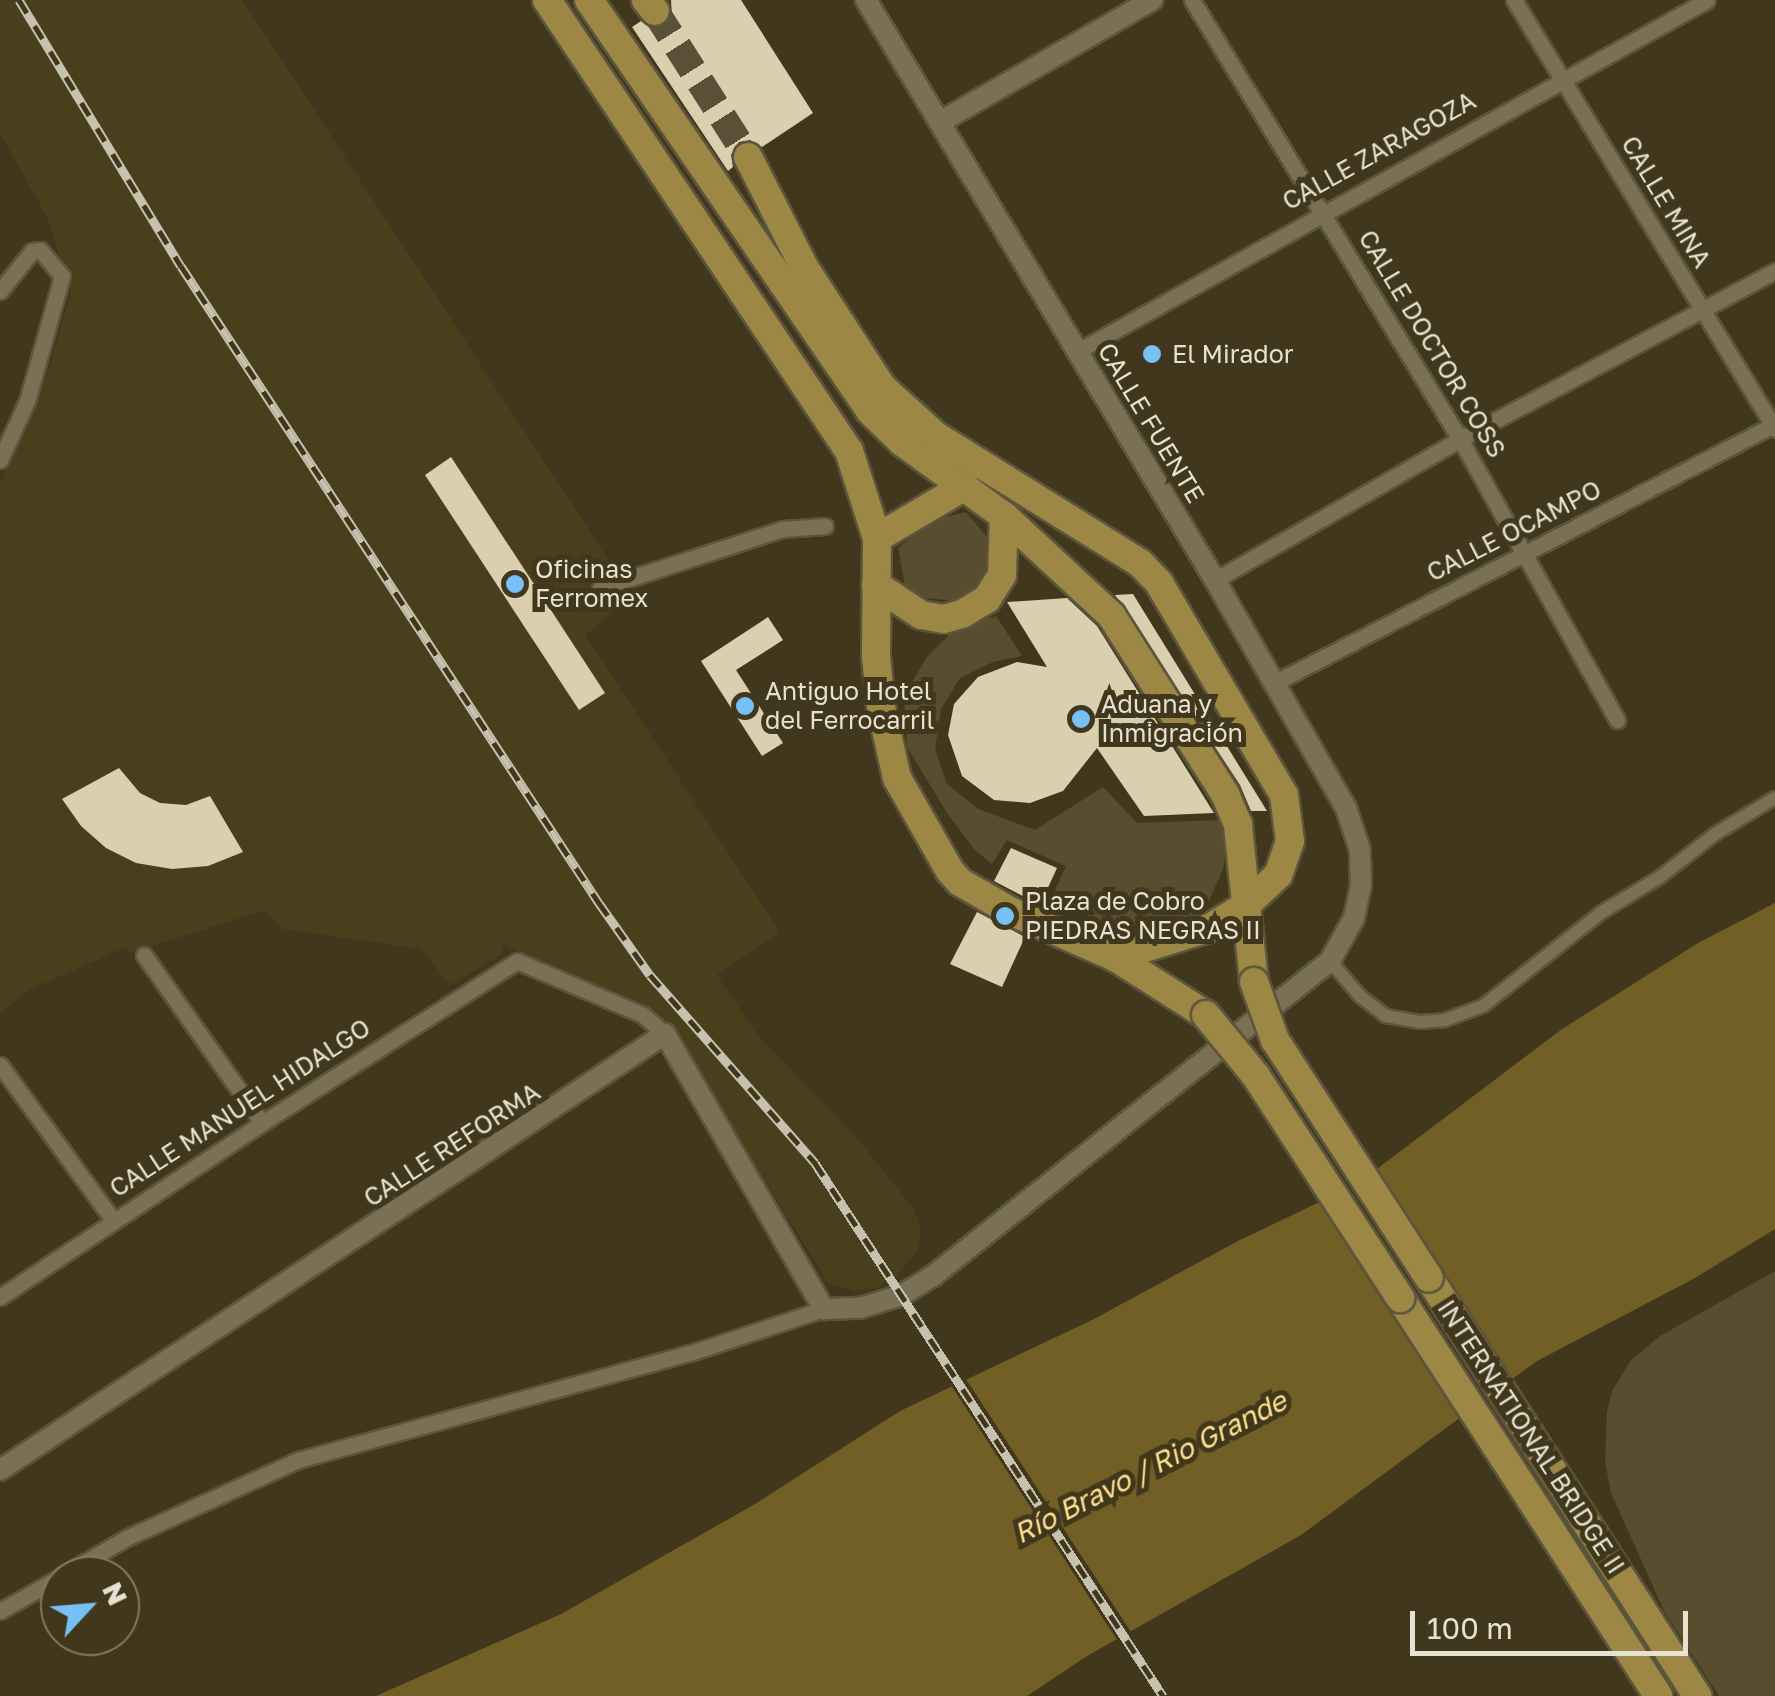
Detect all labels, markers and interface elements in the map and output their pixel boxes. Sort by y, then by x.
street label: CALLE ZARAGOZA [1277,86,1481,216]
street label: CALLE MINA [1615,131,1717,273]
street label: CALLE DOCTOR COSS [1352,225,1512,463]
street label: CALLE FUENTE [1091,338,1211,508]
place label: El Mirador [1172,339,1293,369]
marker: El Mirador [1141,343,1163,365]
street label: CALLE OCAMPO [1422,474,1606,588]
place label: Oficinas Ferromex [535,555,648,614]
marker: Oficinas Ferromex [504,573,526,595]
place label: Antiguo Hotel del Ferrocarril [765,677,934,736]
place label: Aduana y Inmigración [1101,690,1243,749]
marker: Antiguo Hotel del Ferrocarril [734,695,756,717]
marker: Aduana y Inmigración [1070,708,1092,730]
place label: Plaza de Cobro PIEDRAS NEGRAS II [1025,887,1261,946]
marker: Plaza de Cobro PIEDRAS NEGRAS II [994,905,1016,927]
street label: CALLE MANUEL HIDALGO [104,1013,376,1203]
street label: CALLE REFORMA [358,1077,546,1213]
street label: INTERNATIONAL BRIDGE II [1431,1294,1631,1580]
water label: Río Bravo / Rio Grande [1008,1384,1292,1550]
north arrow [40,1556,140,1656]
text: N [96,1577,135,1610]
scale bar [1415,1591,1692,1653]
text: 100 m [1427,1610,1513,1646]

